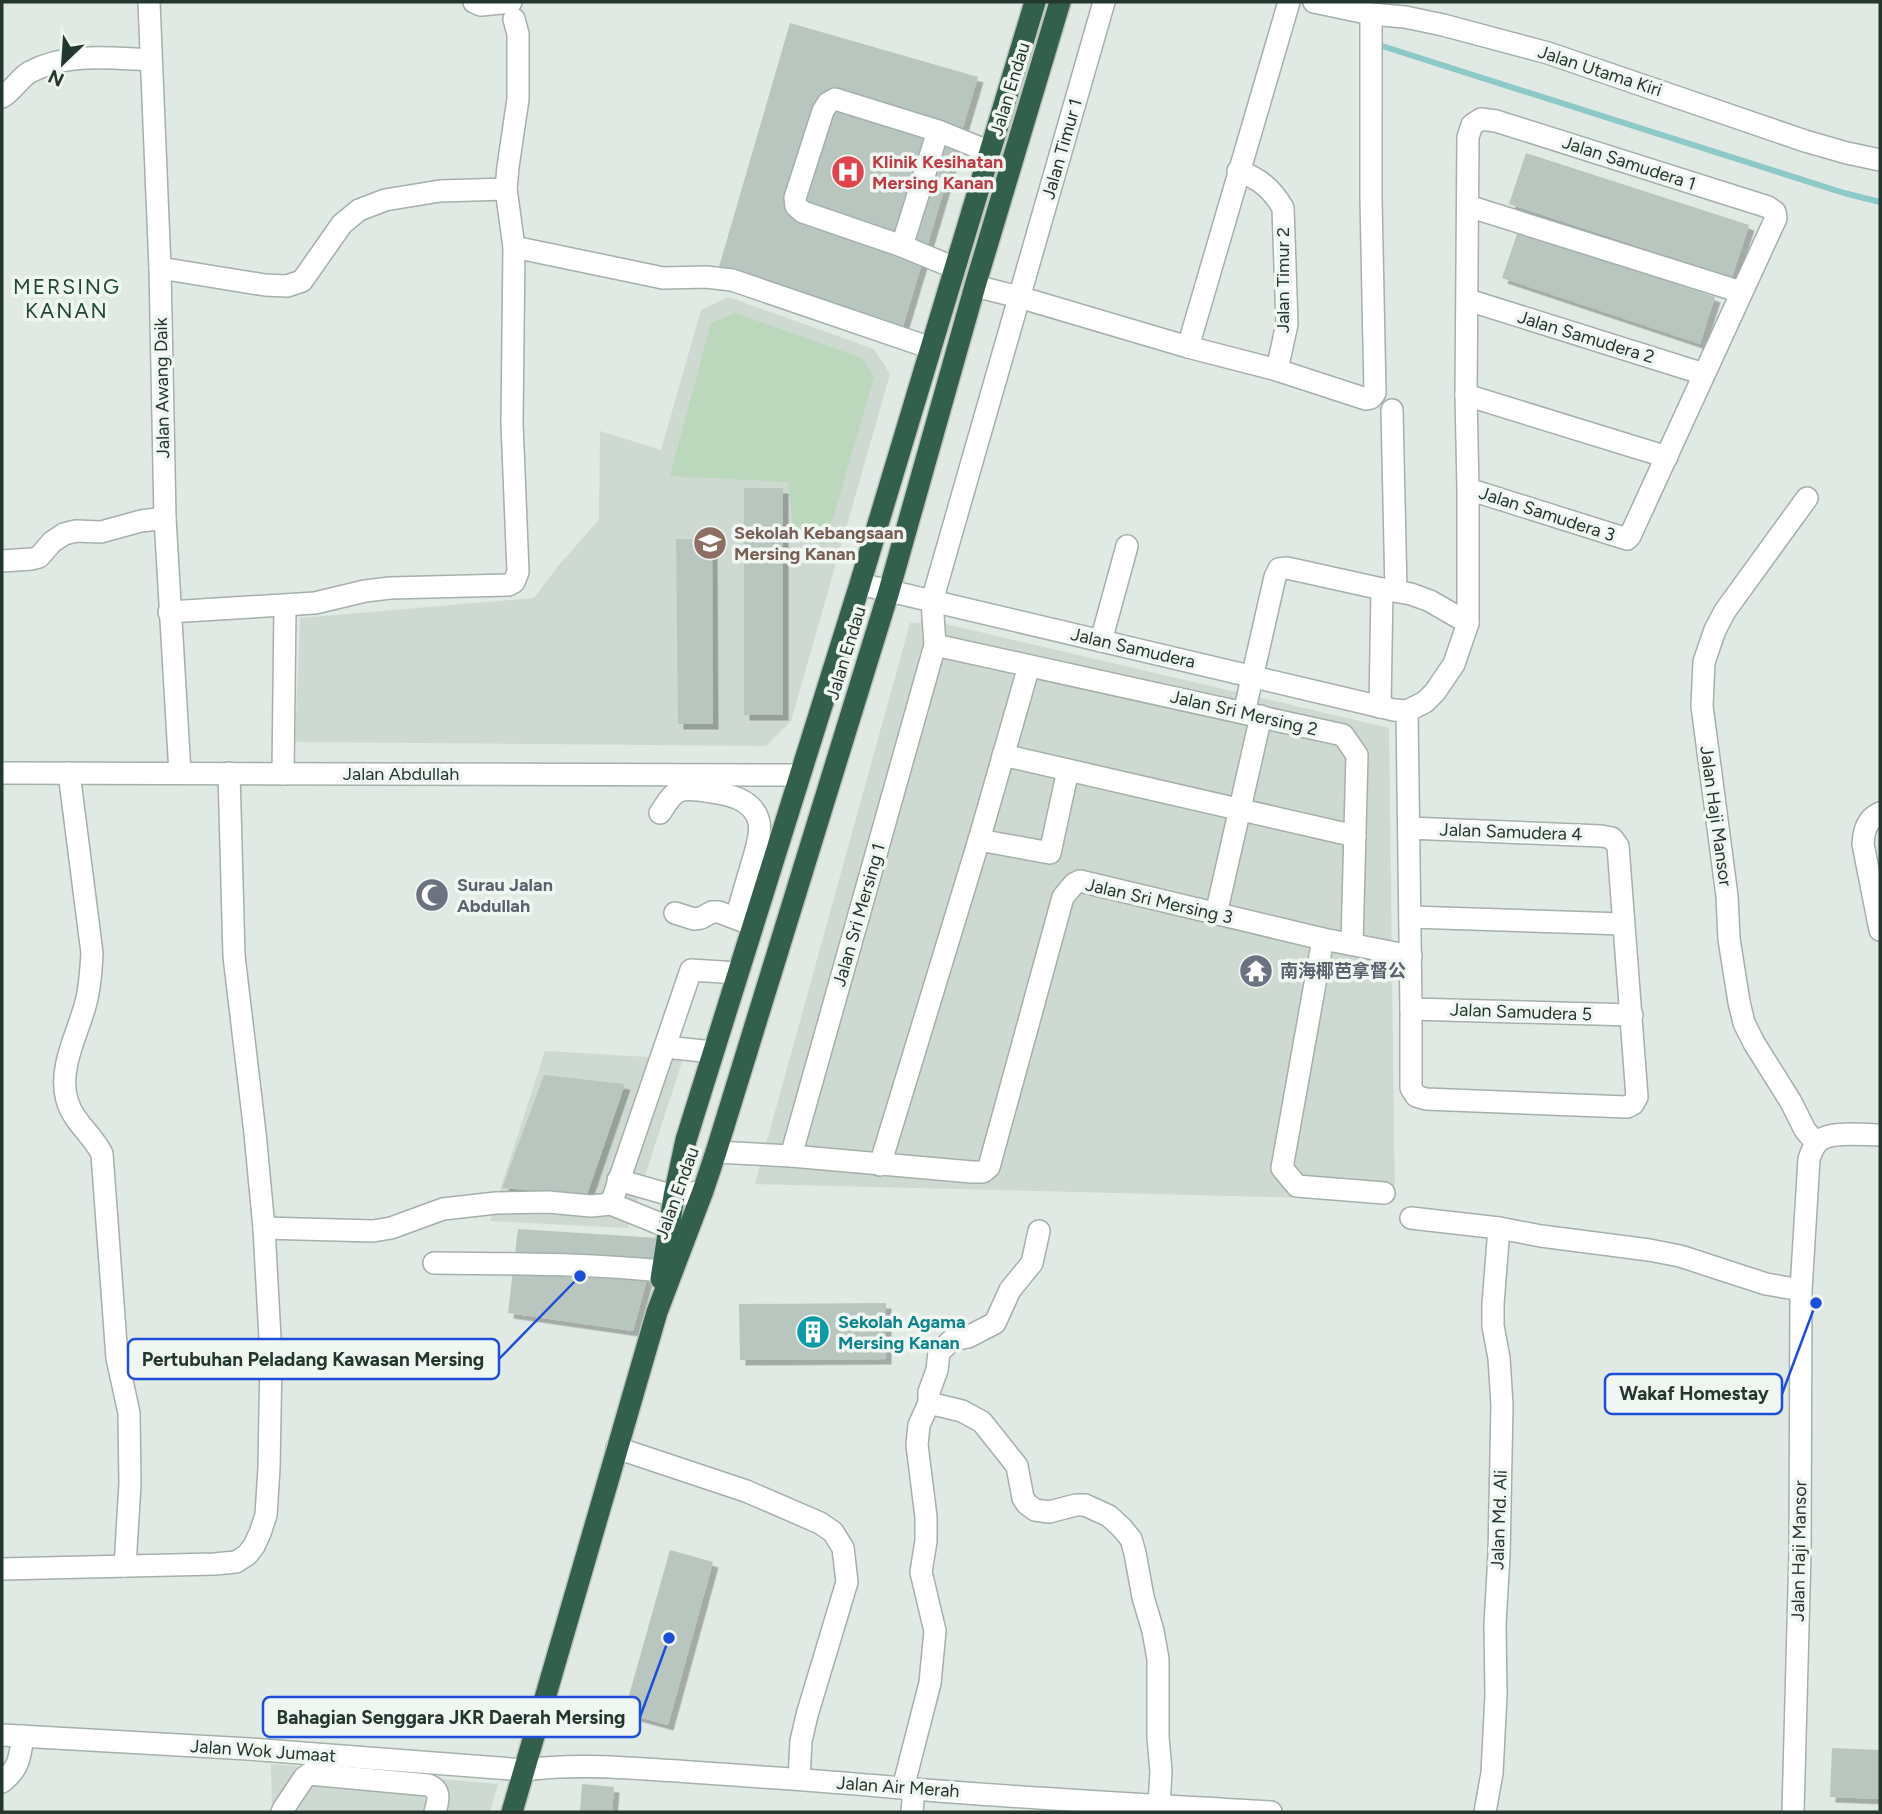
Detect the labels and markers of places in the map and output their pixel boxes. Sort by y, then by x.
place label: Klinik Kesihatan Mersing Kanan [872,151,1003,194]
hospital icon: Klinik Kesihatan Mersing Kanan [829,153,867,191]
place label: Sekolah Kebangsaan Mersing Kanan [734,522,904,565]
school or university icon: Sekolah Kebangsaan Mersing Kanan [691,524,729,562]
place label: Surau Jalan Abdullah [457,874,553,917]
mosque icon: Surau Jalan Abdullah [413,876,451,914]
temple icon: 南海椰芭拿督公 [1237,952,1275,990]
place label: 南海椰芭拿督公 [1280,960,1406,982]
place label: Sekolah Agama Mersing Kanan [838,1311,966,1354]
building icon: Sekolah Agama Mersing Kanan [794,1313,832,1351]
callout: Pertubuhan Peladang Kawasan Mersing [128,1339,499,1379]
callout: Wakaf Homestay [1605,1374,1782,1414]
callout: Bahagian Senggara JKR Daerah Mersing [263,1697,640,1737]

